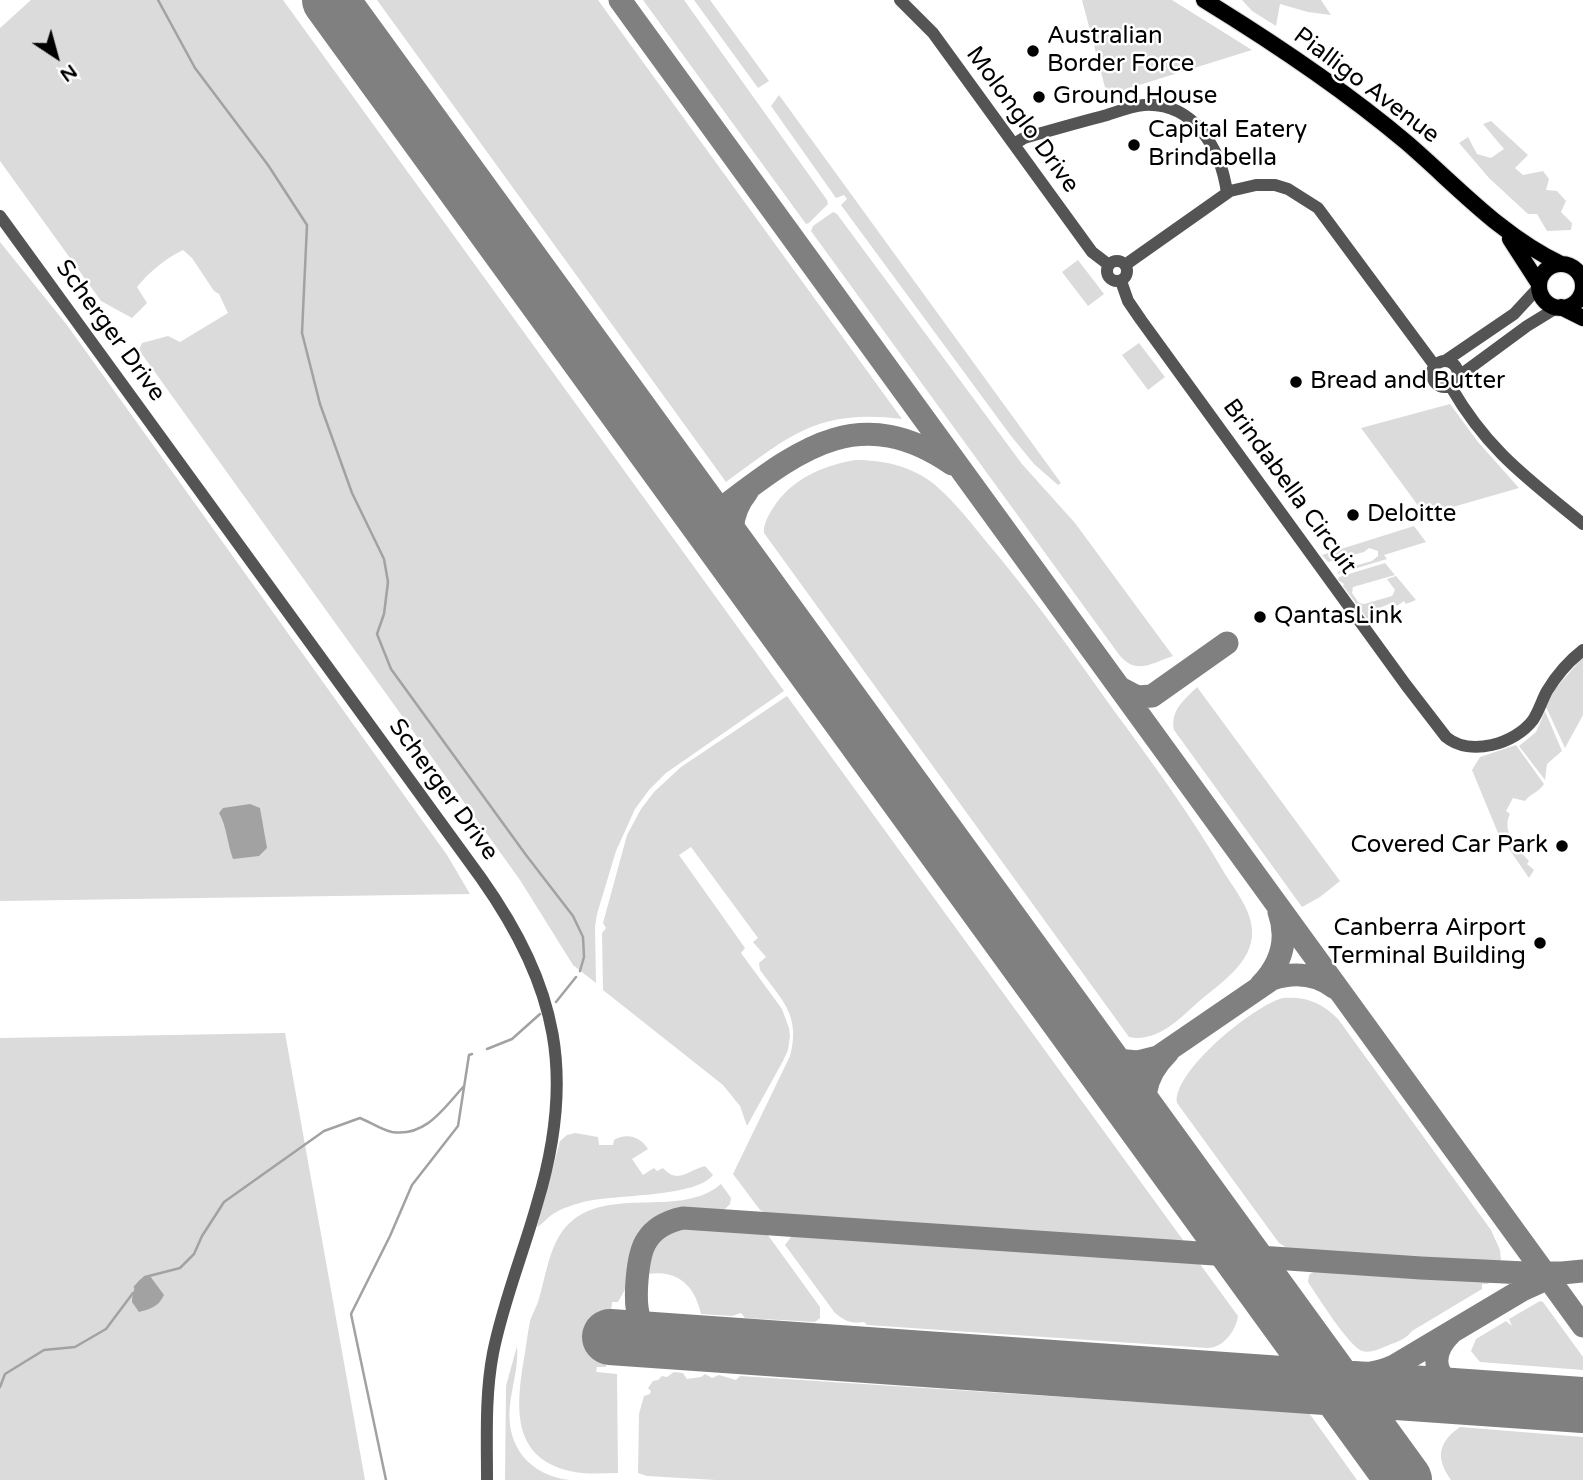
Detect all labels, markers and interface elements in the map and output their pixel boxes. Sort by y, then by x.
north arrow [21,21,91,91]
street label: Pialligo Avenue [1287,22,1445,150]
place label: Australian Border Force [1047,23,1194,79]
street label: Molonglo Drive [959,41,1085,199]
marker: Australian Border Force [1025,43,1041,59]
text: N [56,60,81,86]
place label: Ground House [1053,83,1217,111]
marker: Ground House [1031,89,1047,105]
place label: Capital Eatery Brindabella [1148,117,1307,173]
marker: Capital Eatery Brindabella [1126,137,1142,153]
street label: Scherger Drive [49,255,171,407]
place label: Bread and Butter [1310,368,1505,396]
marker: Bread and Butter [1288,374,1304,390]
street label: Brindabella Circuit [1216,394,1362,580]
place label: Deloitte [1367,501,1456,529]
marker: Deloitte [1345,507,1361,523]
place label: QantasLink [1274,603,1402,631]
marker: QantasLink [1252,609,1268,625]
street label: Scherger Drive [382,714,504,866]
place label: Covered Car Park [1350,832,1548,860]
marker: Covered Car Park [1554,838,1570,854]
place label: Canberra Airport Terminal Building [1328,915,1526,971]
marker: Canberra Airport Terminal Building [1532,935,1548,951]

